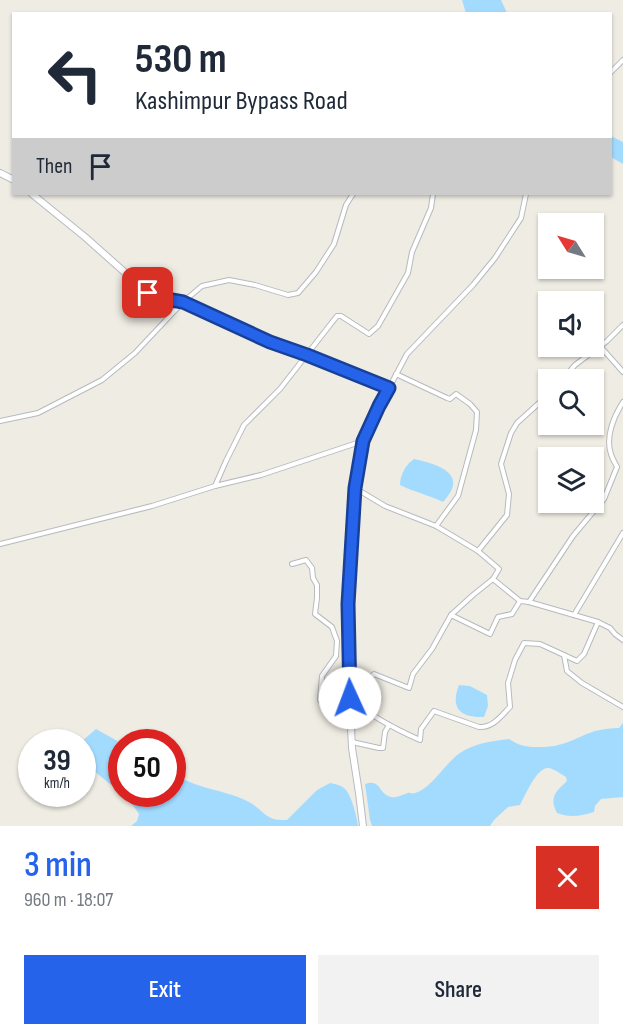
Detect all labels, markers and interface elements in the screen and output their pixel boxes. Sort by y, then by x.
text: 530 m [135,34,227,85]
icon: left [36,36,114,114]
text: Kashimpur Bypass Road [135,85,348,117]
icon: arrive [84,150,117,183]
text: Then [36,153,72,180]
north arrow [538,213,604,279]
map controls [538,213,604,513]
pin [122,267,173,318]
icon: arrive [131,276,164,309]
button: sound [538,291,604,357]
button: search [538,369,604,435]
button: layers [538,447,604,513]
position arrow [318,666,382,730]
speed limit sign: 50 [108,729,186,807]
text: 39 [43,743,71,779]
text: km/h [44,774,70,793]
text: 3 min [24,844,92,887]
button: close [536,846,599,909]
text: 960 m · 18:07 [24,888,113,912]
button: Exit [24,955,306,1024]
button: Share [318,955,599,1024]

